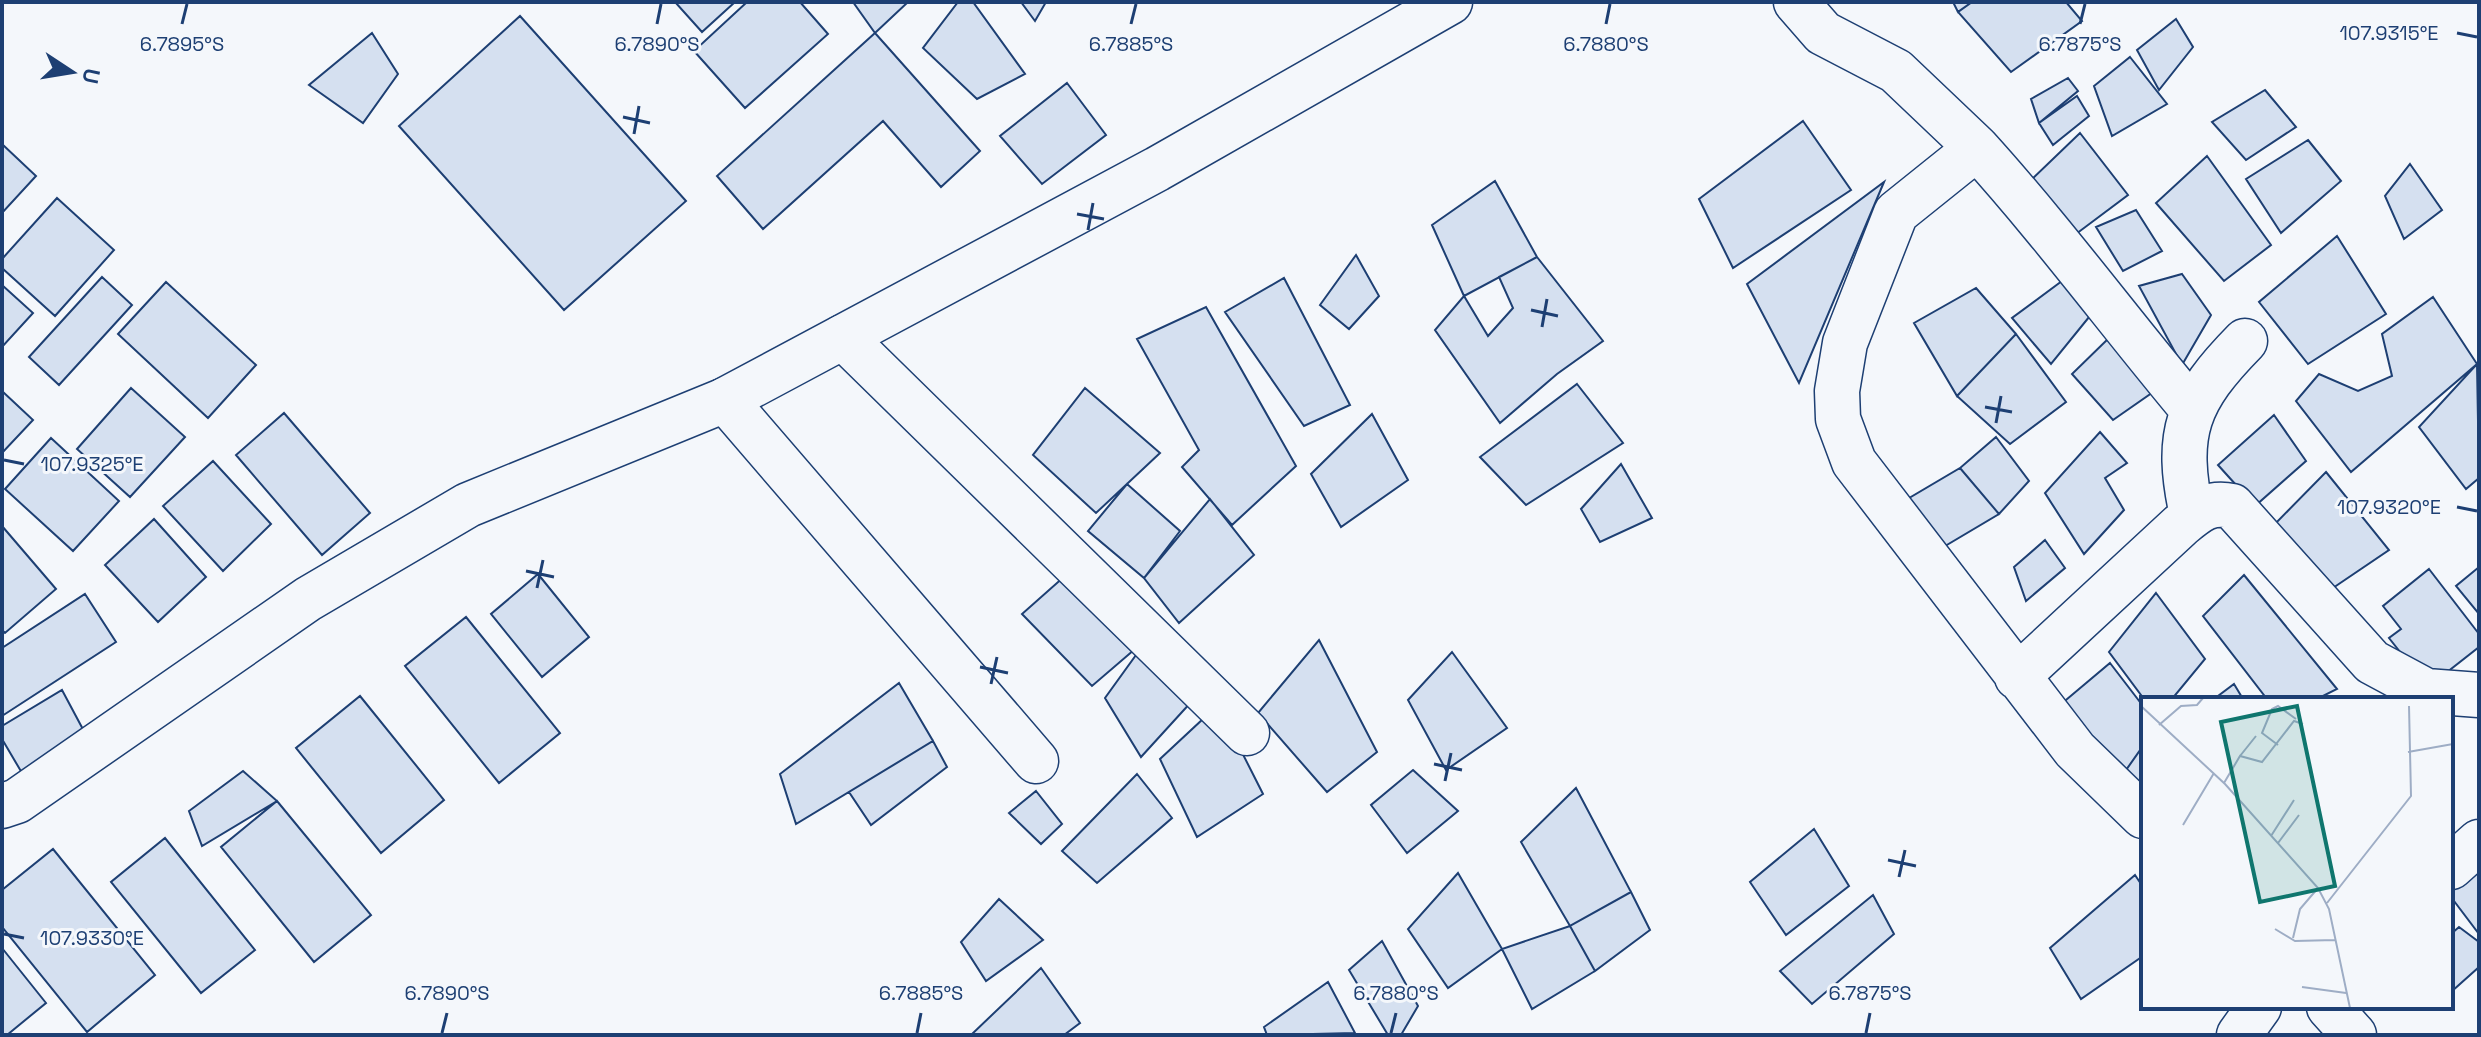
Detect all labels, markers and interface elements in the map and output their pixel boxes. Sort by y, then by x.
text: 107.9315°E [2339,20,2439,46]
text: 6.7895°S [140,31,224,57]
text: 6.7890°S [614,31,700,57]
text: 6.7885°S [1089,31,1173,57]
text: 6.7880°S [1563,31,1649,57]
text: 6.7875°S [2038,31,2122,57]
north arrow [32,32,112,112]
text: U [76,66,107,86]
text: 107.9325°E [40,451,144,477]
text: 107.9320°E [2337,494,2441,520]
inset map [2141,697,2453,1009]
text: 107.9330°E [40,925,144,951]
text: 6.7890°S [404,980,490,1006]
text: 6.7885°S [879,980,963,1006]
text: 6.7880°S [1353,980,1439,1006]
text: 6.7875°S [1828,980,1912,1006]

